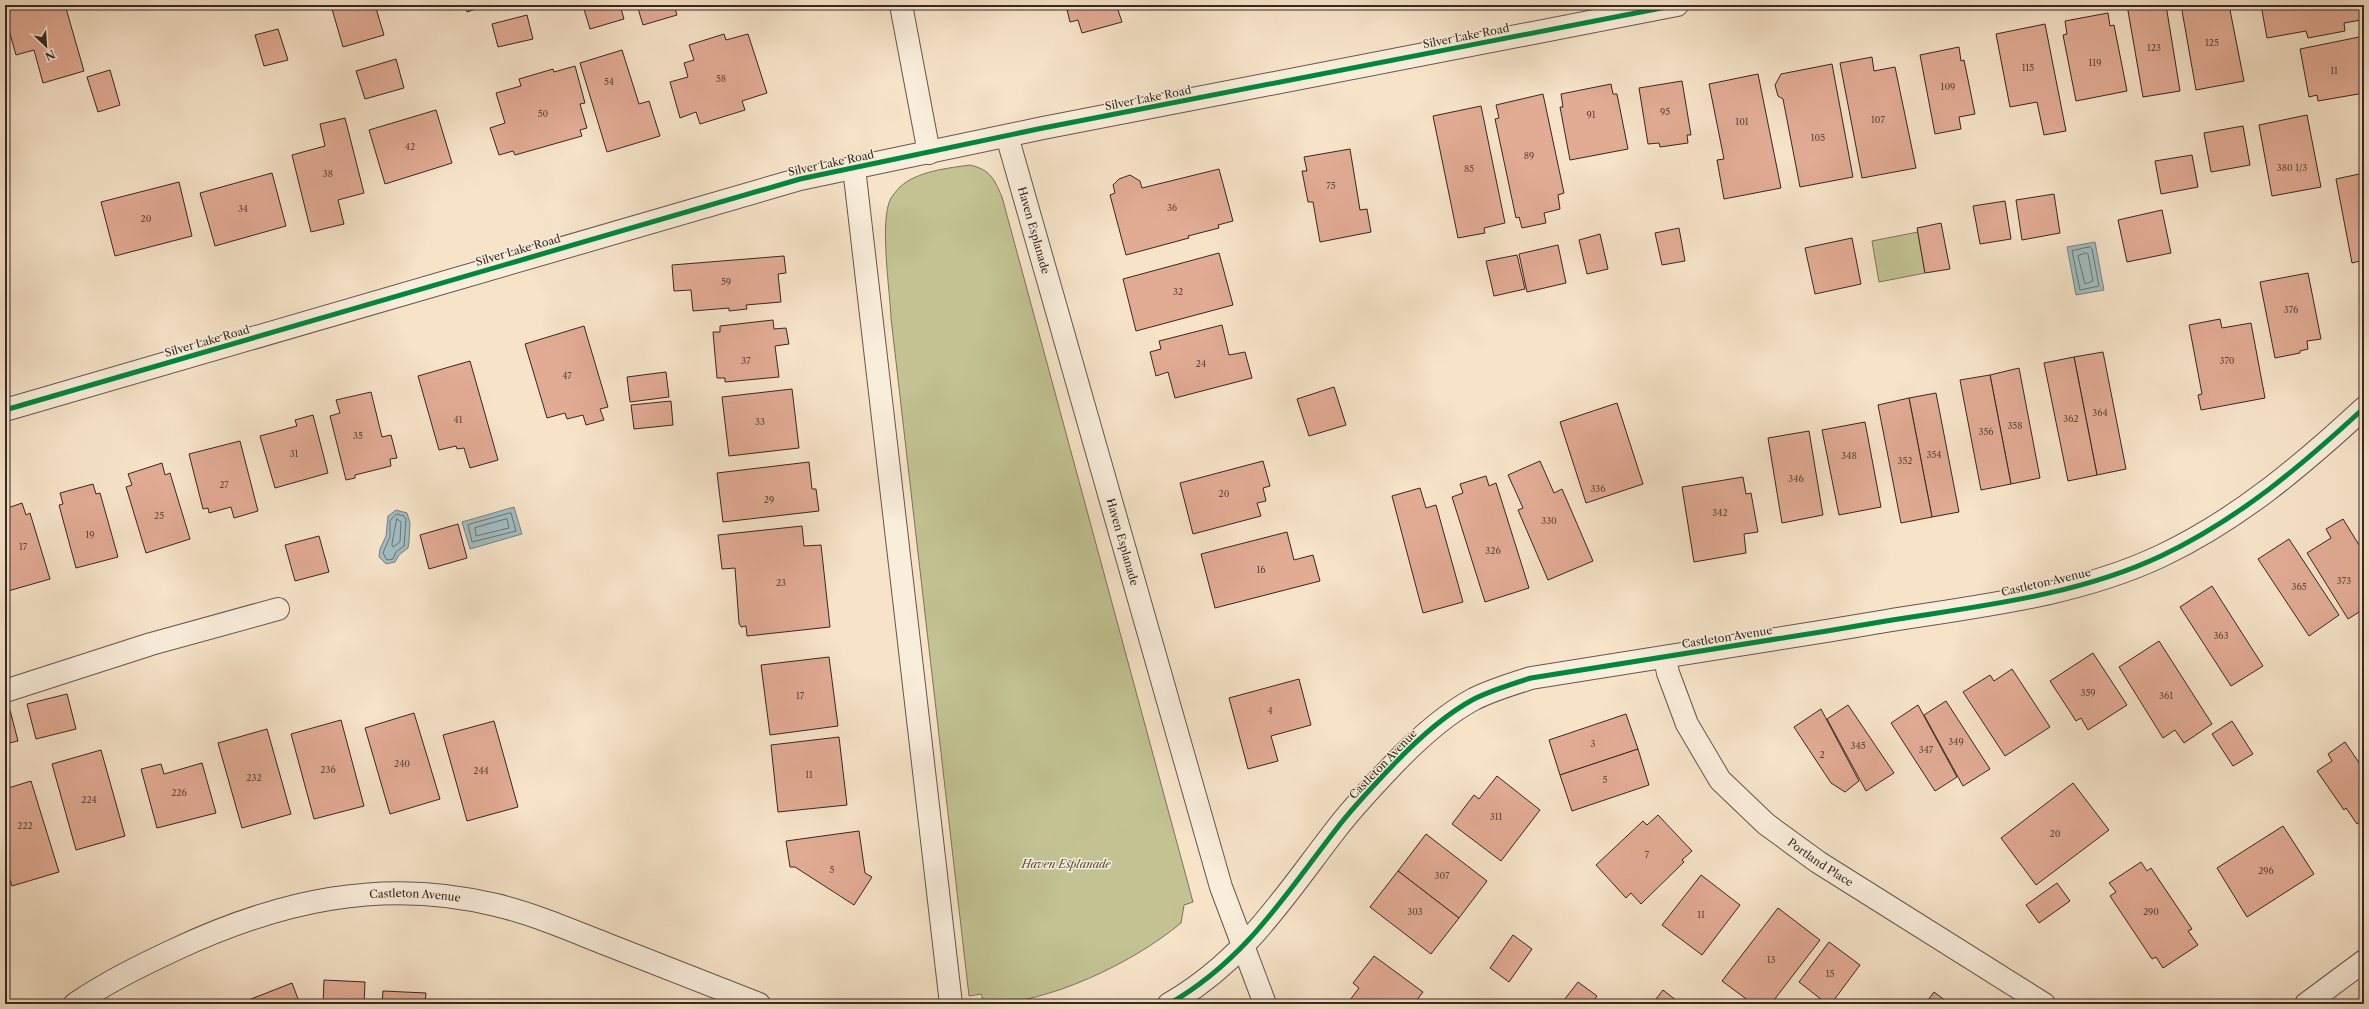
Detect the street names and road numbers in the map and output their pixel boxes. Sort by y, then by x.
street label: Silver Lake Road [1422,21,1511,51]
street label: Silver Lake Road [1104,83,1193,113]
street label: Silver Lake Road [787,147,876,179]
street label: Haven Esplanade [1015,185,1053,276]
street label: Silver Lake Road [474,231,562,269]
street label: Silver Lake Road [163,322,251,360]
street label: Haven Esplanade [1104,496,1142,587]
street label: Castleton Avenue [2000,565,2092,599]
street label: Castleton Avenue [1681,623,1773,651]
street label: Castleton Avenue [1346,726,1420,802]
street label: Portland Place [1785,835,1856,889]
street label: Castleton Avenue [369,886,462,905]

